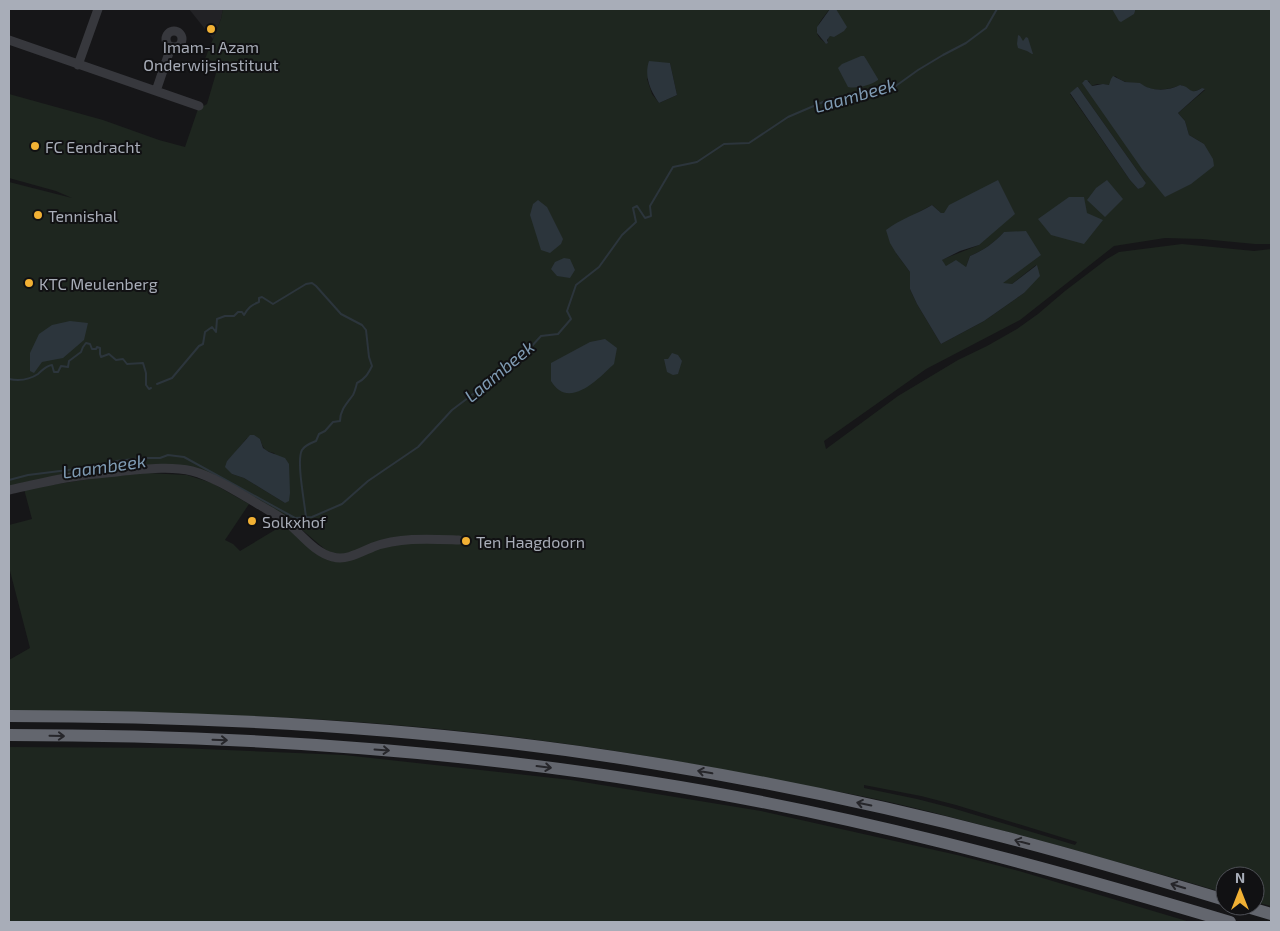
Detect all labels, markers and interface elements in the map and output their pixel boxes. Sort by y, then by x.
marker: Imam-ı Azam Onderwijsinstituut [205,23,217,35]
place label: Imam-ı Azam Onderwijsinstituut [143,37,279,75]
water label: Laambeek [811,73,899,117]
place label: FC Eendracht [45,137,141,156]
marker: FC Eendracht [29,140,41,152]
place label: Tennishal [48,206,118,225]
marker: Tennishal [32,209,44,221]
place label: KTC Meulenberg [39,274,158,293]
marker: KTC Meulenberg [23,277,35,289]
water label: Laambeek [460,335,538,407]
water label: Laambeek [61,449,147,483]
place label: Solkxhof [262,512,327,531]
marker: Solkxhof [246,515,258,527]
place label: Ten Haagdoorn [476,532,585,551]
marker: Ten Haagdoorn [460,535,472,547]
one-way arrow [49,731,65,741]
one-way arrow [212,735,228,744]
one-way arrow [374,745,390,755]
one-way arrow [535,762,551,772]
one-way arrow [697,767,713,777]
one-way arrow [857,799,873,808]
one-way arrow [1015,836,1031,846]
north arrow [1215,866,1265,916]
text: N [1235,869,1245,886]
one-way arrow [1171,881,1187,891]

